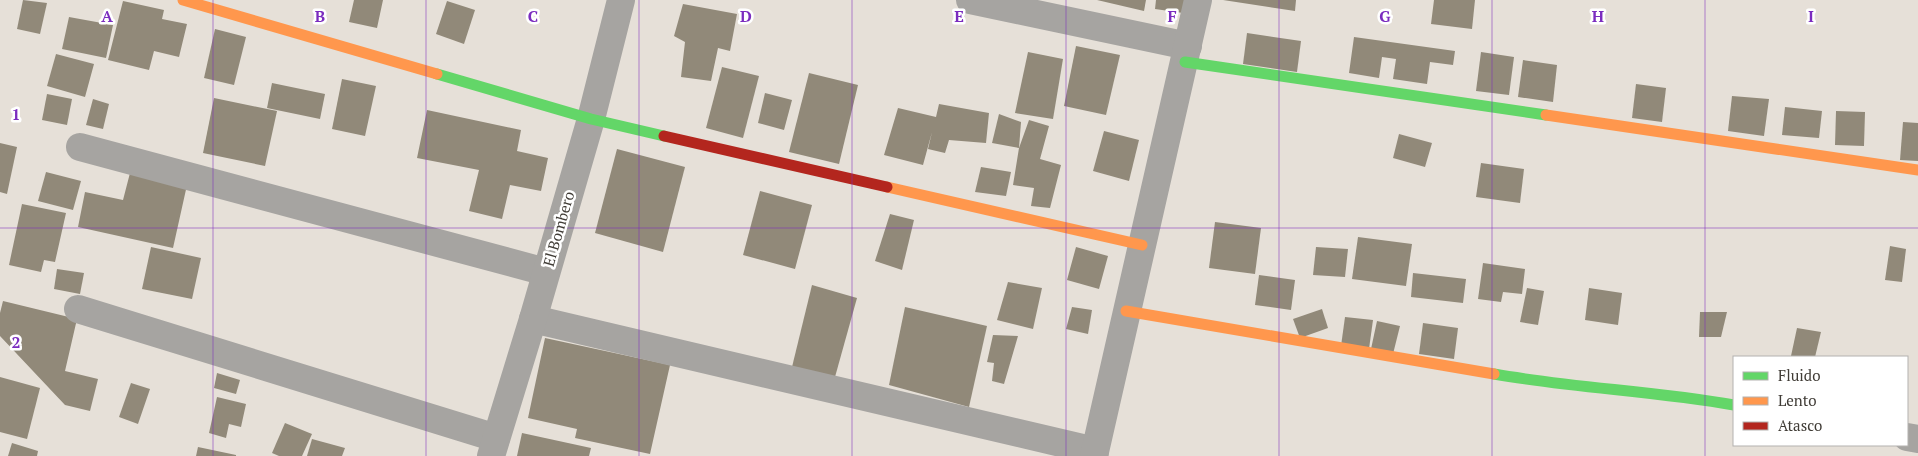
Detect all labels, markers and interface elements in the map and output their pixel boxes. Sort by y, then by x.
text: A [101,5,113,27]
text: B [315,5,325,27]
text: C [528,5,538,27]
text: D [740,5,752,27]
text: E [954,5,964,27]
text: F [1167,5,1177,27]
text: G [1379,5,1391,27]
text: H [1592,5,1604,27]
text: I [1808,5,1814,27]
text: 1 [11,103,21,125]
street label: El Bombero [538,189,578,269]
text: 2 [11,331,21,353]
legend [1733,356,1908,446]
text: Fluido [1778,365,1820,385]
text: Lento [1778,390,1817,410]
text: Atasco [1778,415,1822,435]

